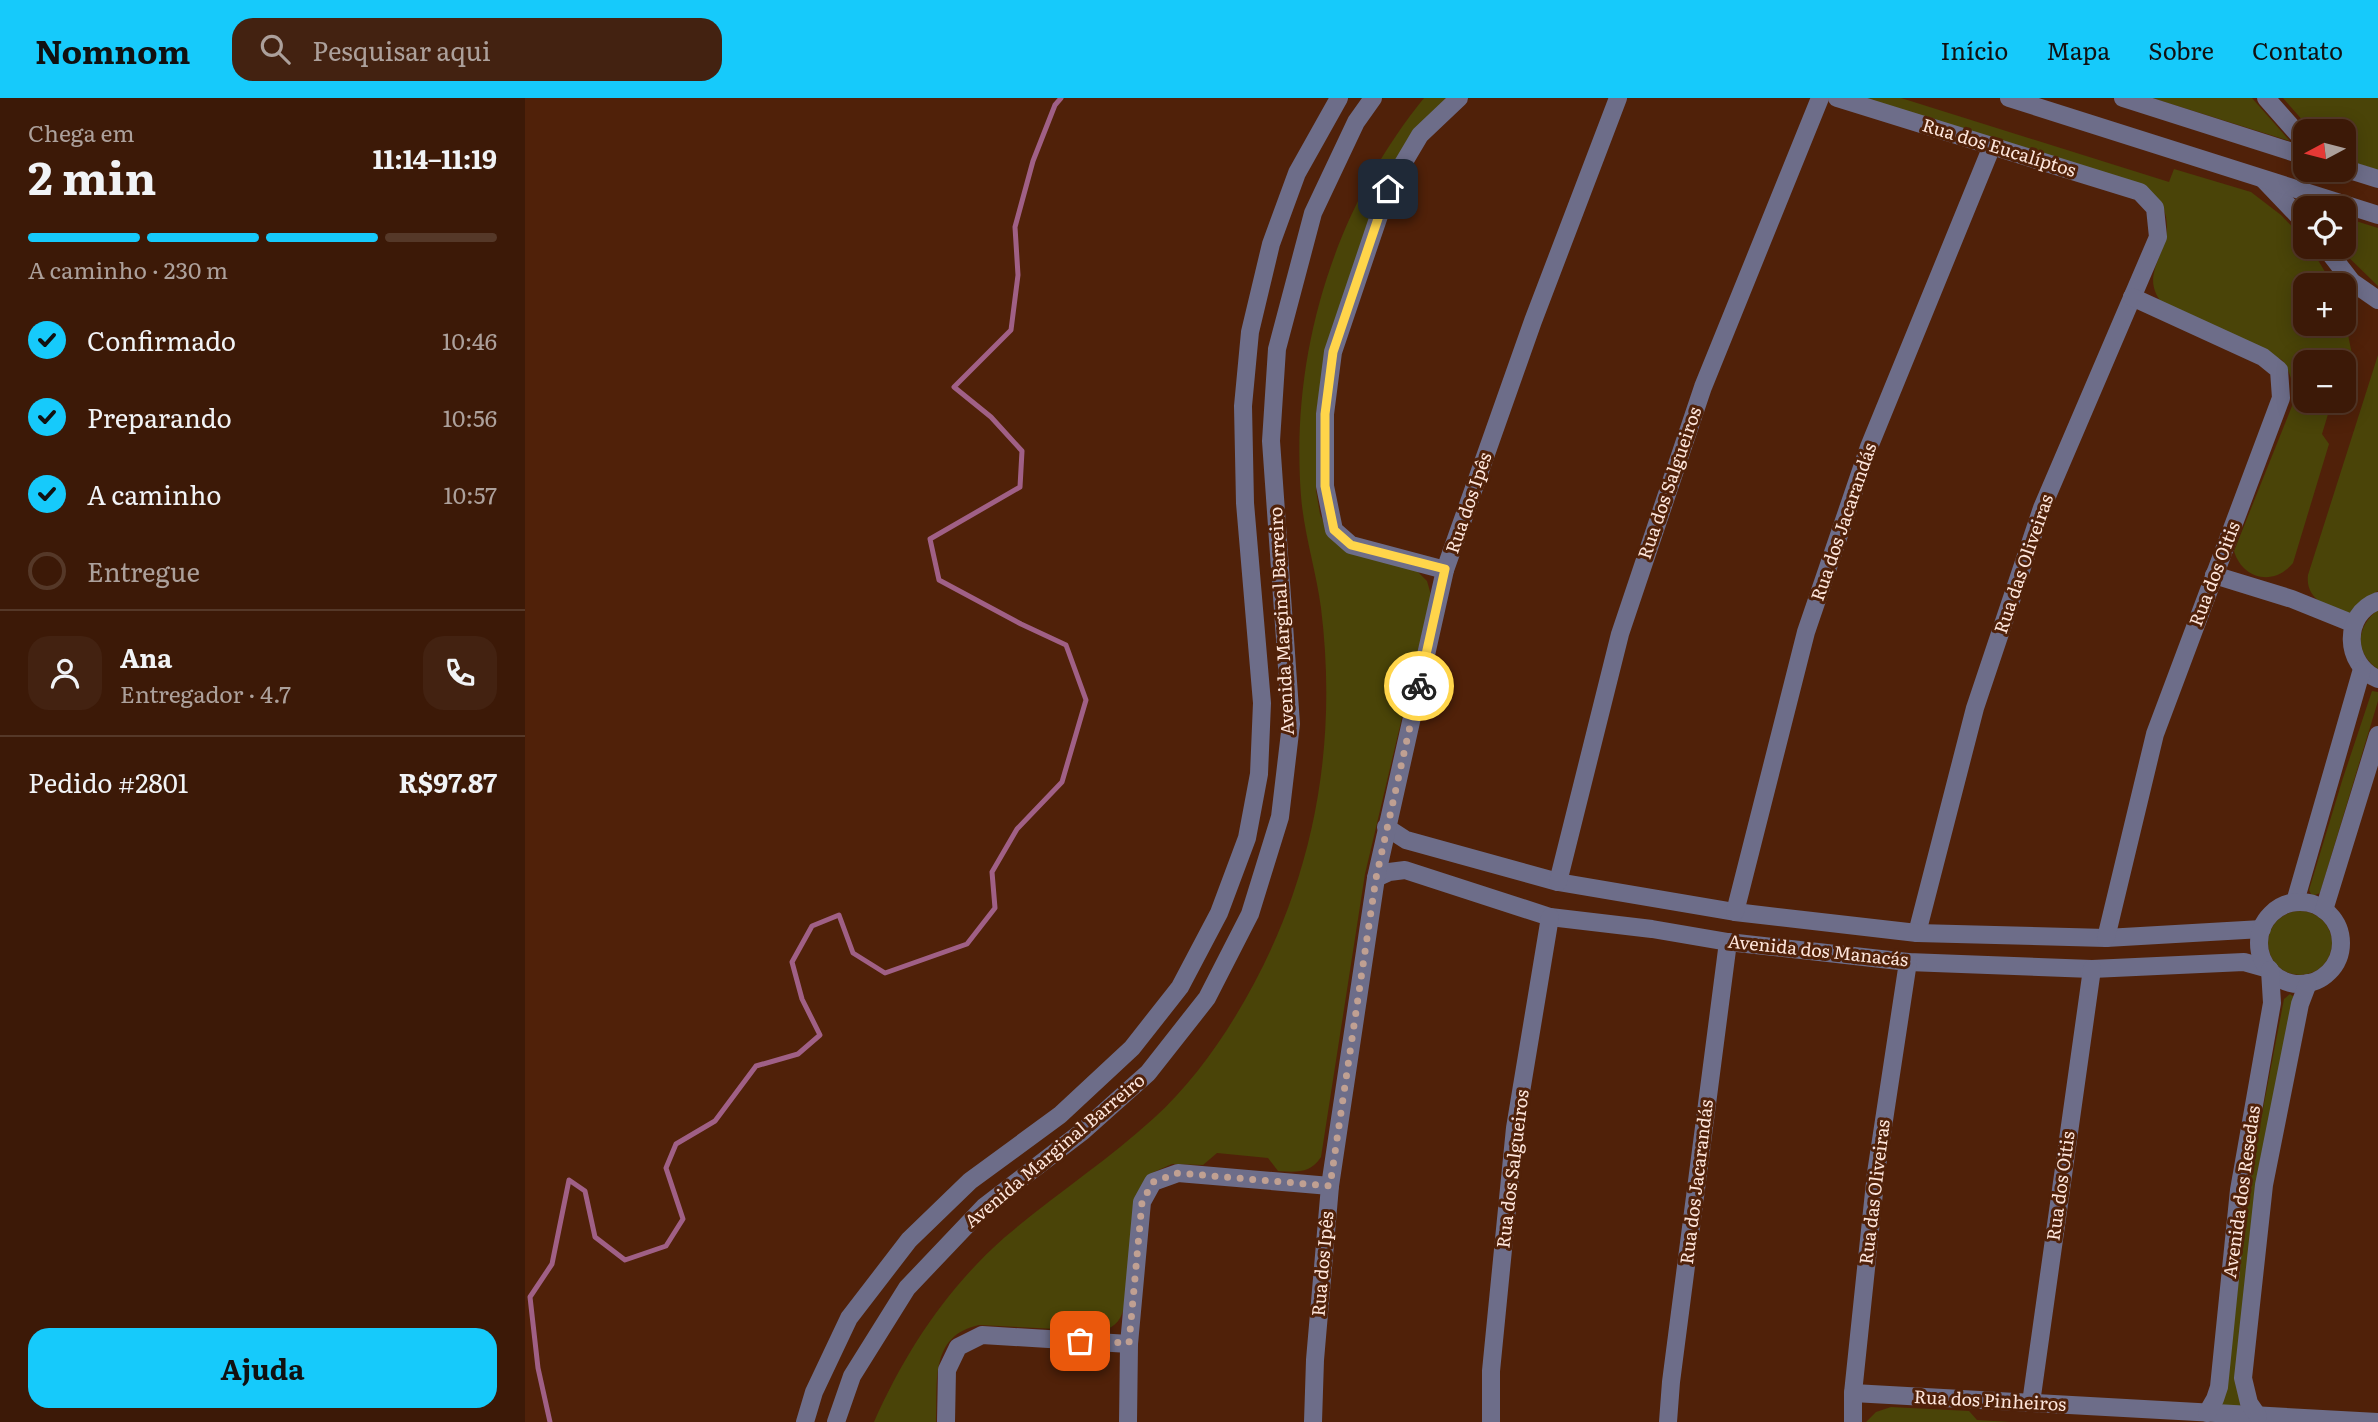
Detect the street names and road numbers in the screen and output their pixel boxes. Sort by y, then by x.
street label: Rua dos Eucalíptos [1919,110,2080,183]
street label: Rua dos Salgueiros [1630,403,1707,562]
street label: Rua dos Jacarandás [1803,439,1882,604]
street label: Rua dos Ipês [1438,448,1498,557]
street label: Rua das Oliveiras [1986,490,2059,637]
street label: Avenida Marginal Barreiro [1261,506,1300,736]
street label: Rua dos Oitis [2181,517,2246,630]
street label: Avenida dos Manacás [1727,927,1910,972]
street label: Avenida Marginal Barreiro [958,1066,1150,1234]
street label: Rua dos Salgueiros [1488,1088,1535,1250]
street label: Rua dos Jacarandás [1672,1098,1719,1266]
street label: Avenida dos Resedas [2215,1104,2266,1280]
street label: Rua das Oliveiras [1851,1118,1896,1266]
street label: Rua dos Oitis [2038,1129,2081,1242]
street label: Rua dos Ipês [1303,1210,1340,1318]
street label: Rua dos Pinheiros [1913,1382,2067,1417]

